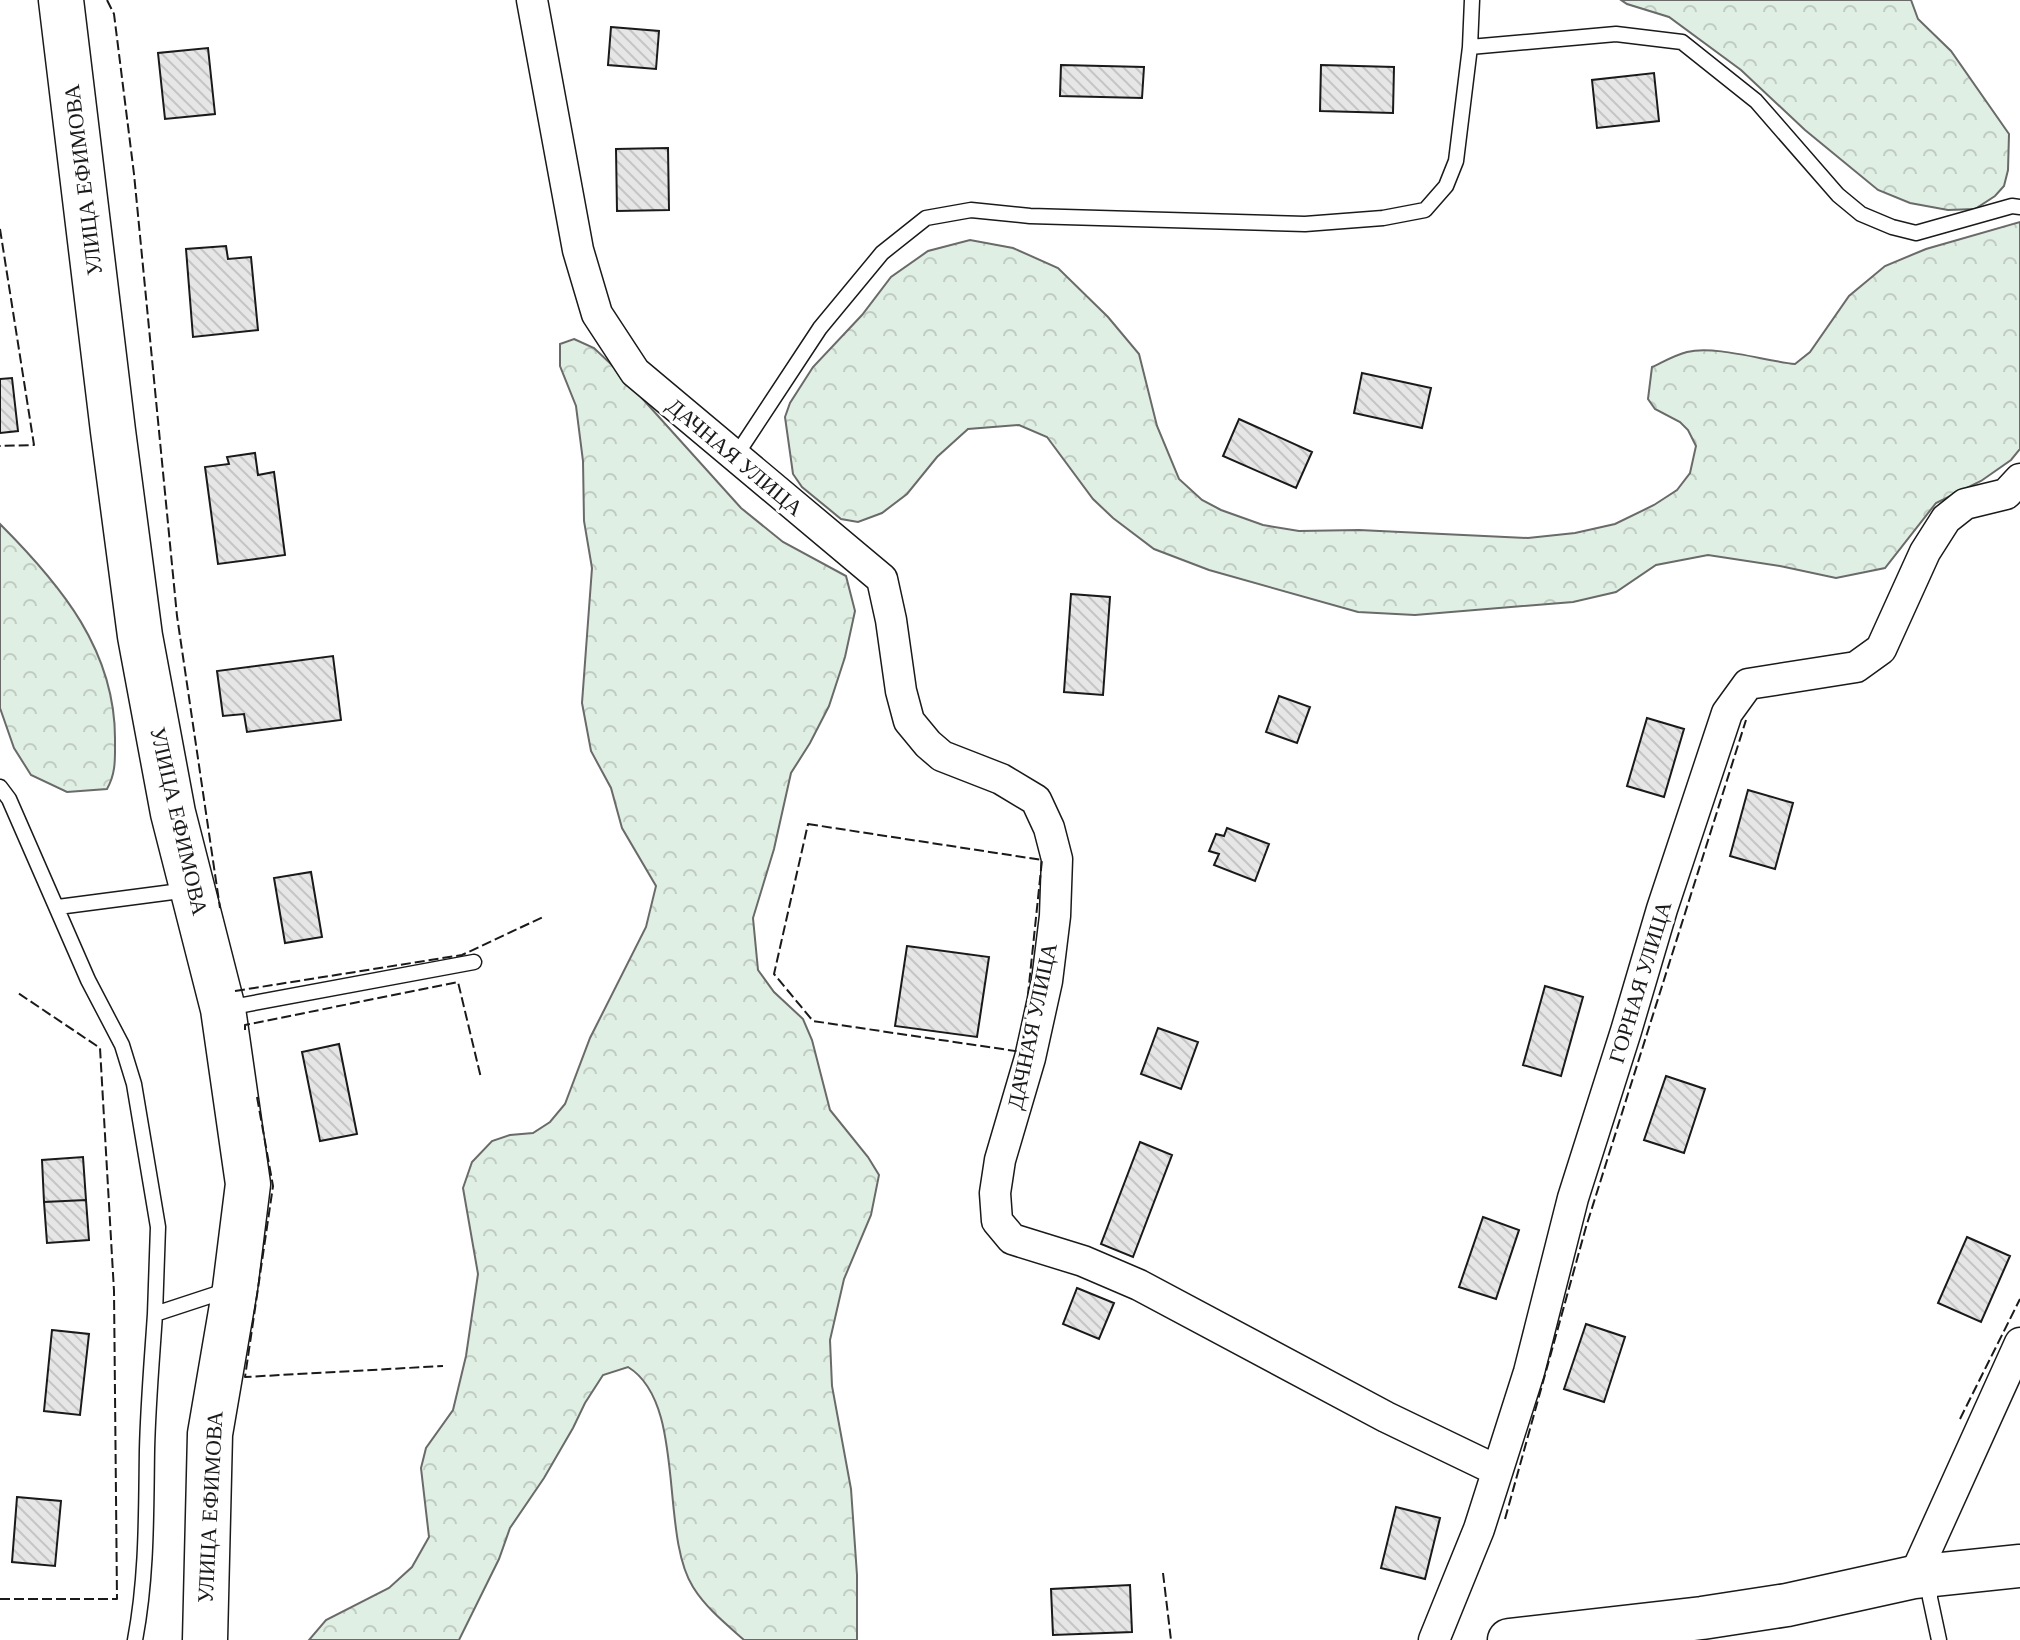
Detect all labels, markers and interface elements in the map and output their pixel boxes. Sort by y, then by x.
street label: УЛИЦА ЕФИМОВА [59,83,107,277]
street label: ДАЧНАЯ УЛИЦА [662,393,808,521]
street label: УЛИЦА ЕФИМОВА [145,724,213,918]
street label: ГОРНАЯ УЛИЦА [1603,898,1677,1066]
street label: ДАЧНАЯ УЛИЦА [1002,940,1062,1111]
street label: УЛИЦА ЕФИМОВА [192,1410,228,1604]

